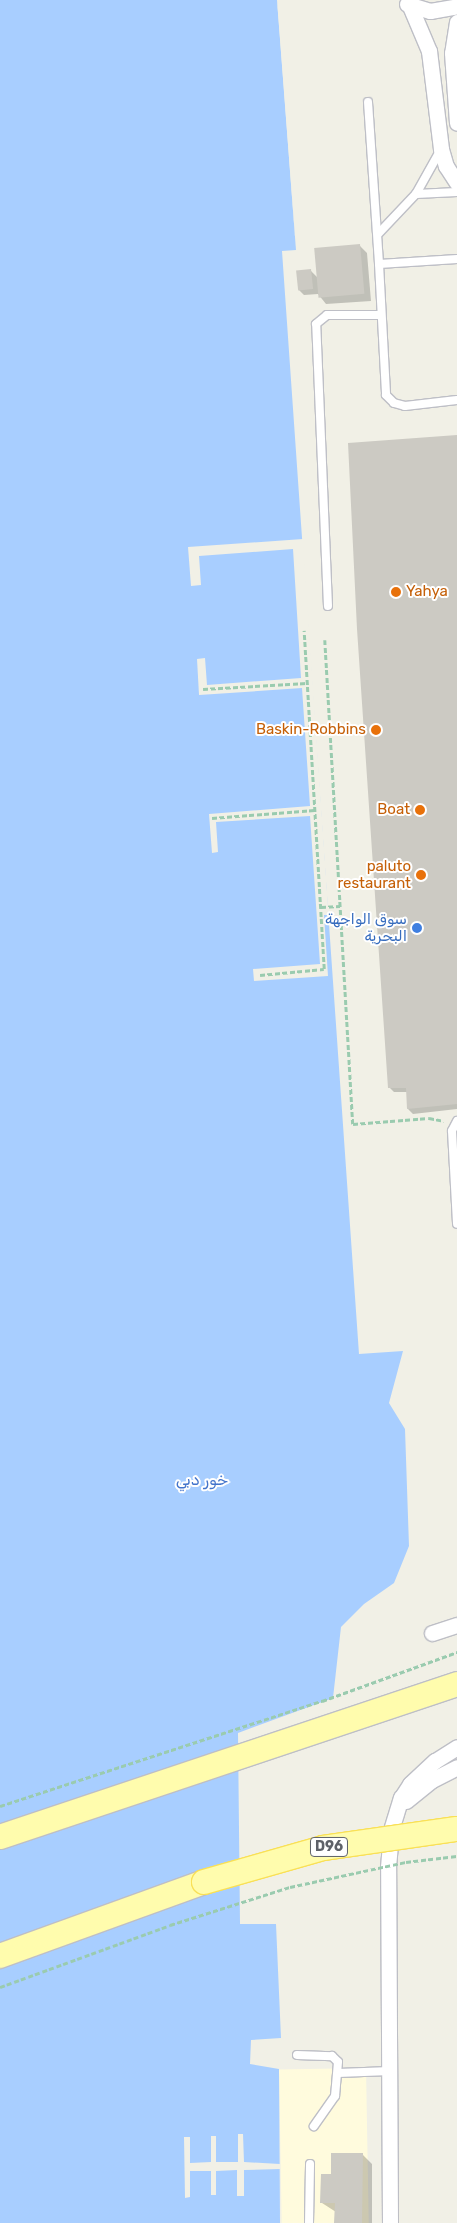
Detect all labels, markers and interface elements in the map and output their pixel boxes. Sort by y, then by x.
place label: Yahya [406,583,448,601]
marker: Yahya [390,586,402,598]
place label: Baskin-Robbins [256,721,366,739]
marker: Baskin-Robbins [370,724,382,736]
place label: Boat [377,801,410,819]
marker: Boat [414,804,426,816]
place label: paluto restaurant [338,857,411,892]
marker: paluto restaurant [415,869,427,881]
place label: سوق الواجهة البحرية [325,910,407,945]
marker: سوق الواجهة البحرية [411,922,423,934]
water label: خور دبي [176,1470,228,1490]
road number: D96 [309,1835,349,1858]

